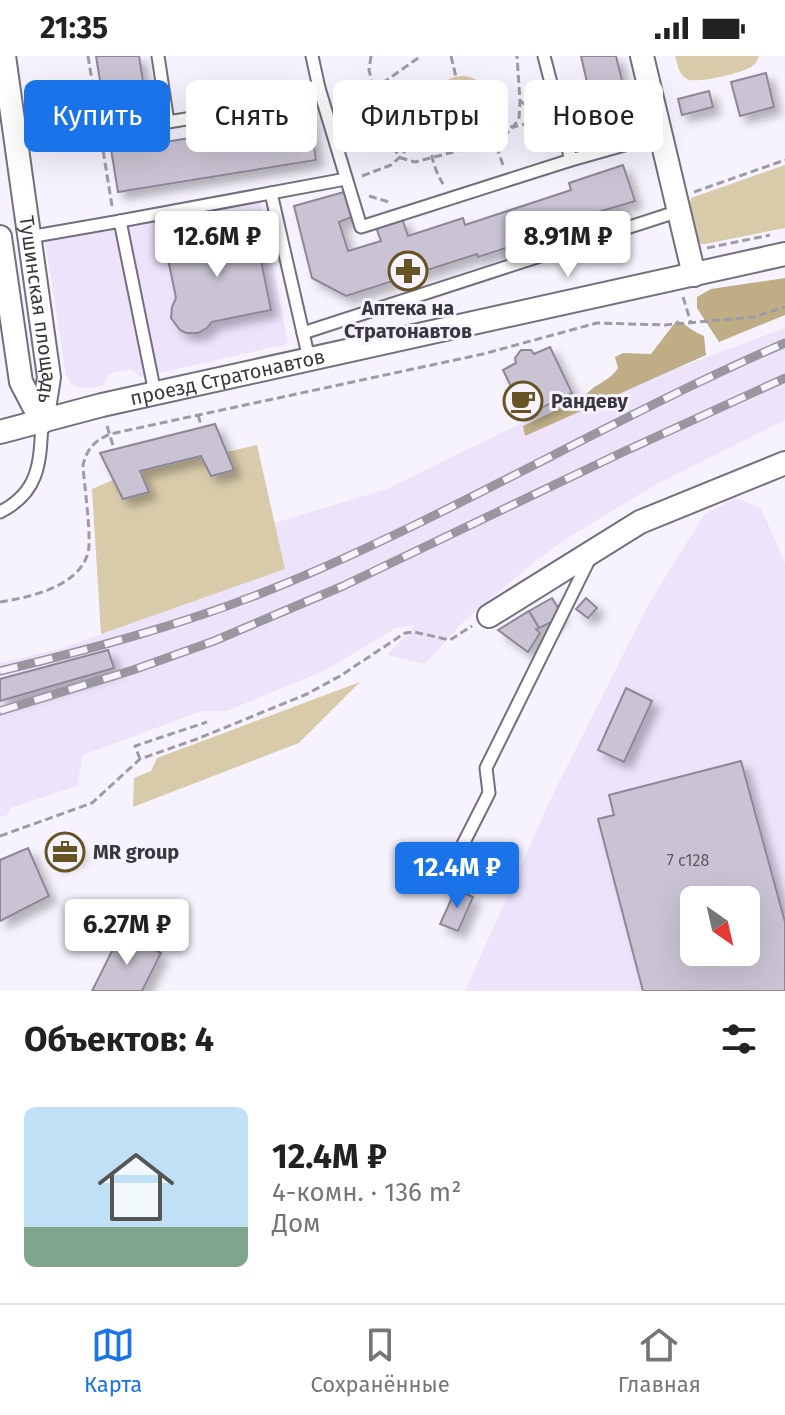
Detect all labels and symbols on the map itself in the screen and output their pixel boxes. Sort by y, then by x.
pin: 12.6M ₽ [143,211,291,279]
pin: 8.91M ₽ [494,211,642,279]
street label: Тушинская площадь [15,214,62,405]
pharmacy icon: Аптека на Стратонавтов [387,250,429,292]
place label: Аптека на Стратонавтов [344,296,472,343]
street label: проезд Стратонавтов [128,344,327,410]
cafe icon: Рандеву [502,380,544,422]
place label: Рандеву [551,389,628,413]
office icon: MR group [44,831,86,873]
place label: MR group [93,840,179,864]
pin: 12.4M ₽ [383,842,531,910]
house number: 7 с128 [667,851,709,870]
north arrow [680,886,760,966]
pin: 6.27M ₽ [53,899,201,967]

